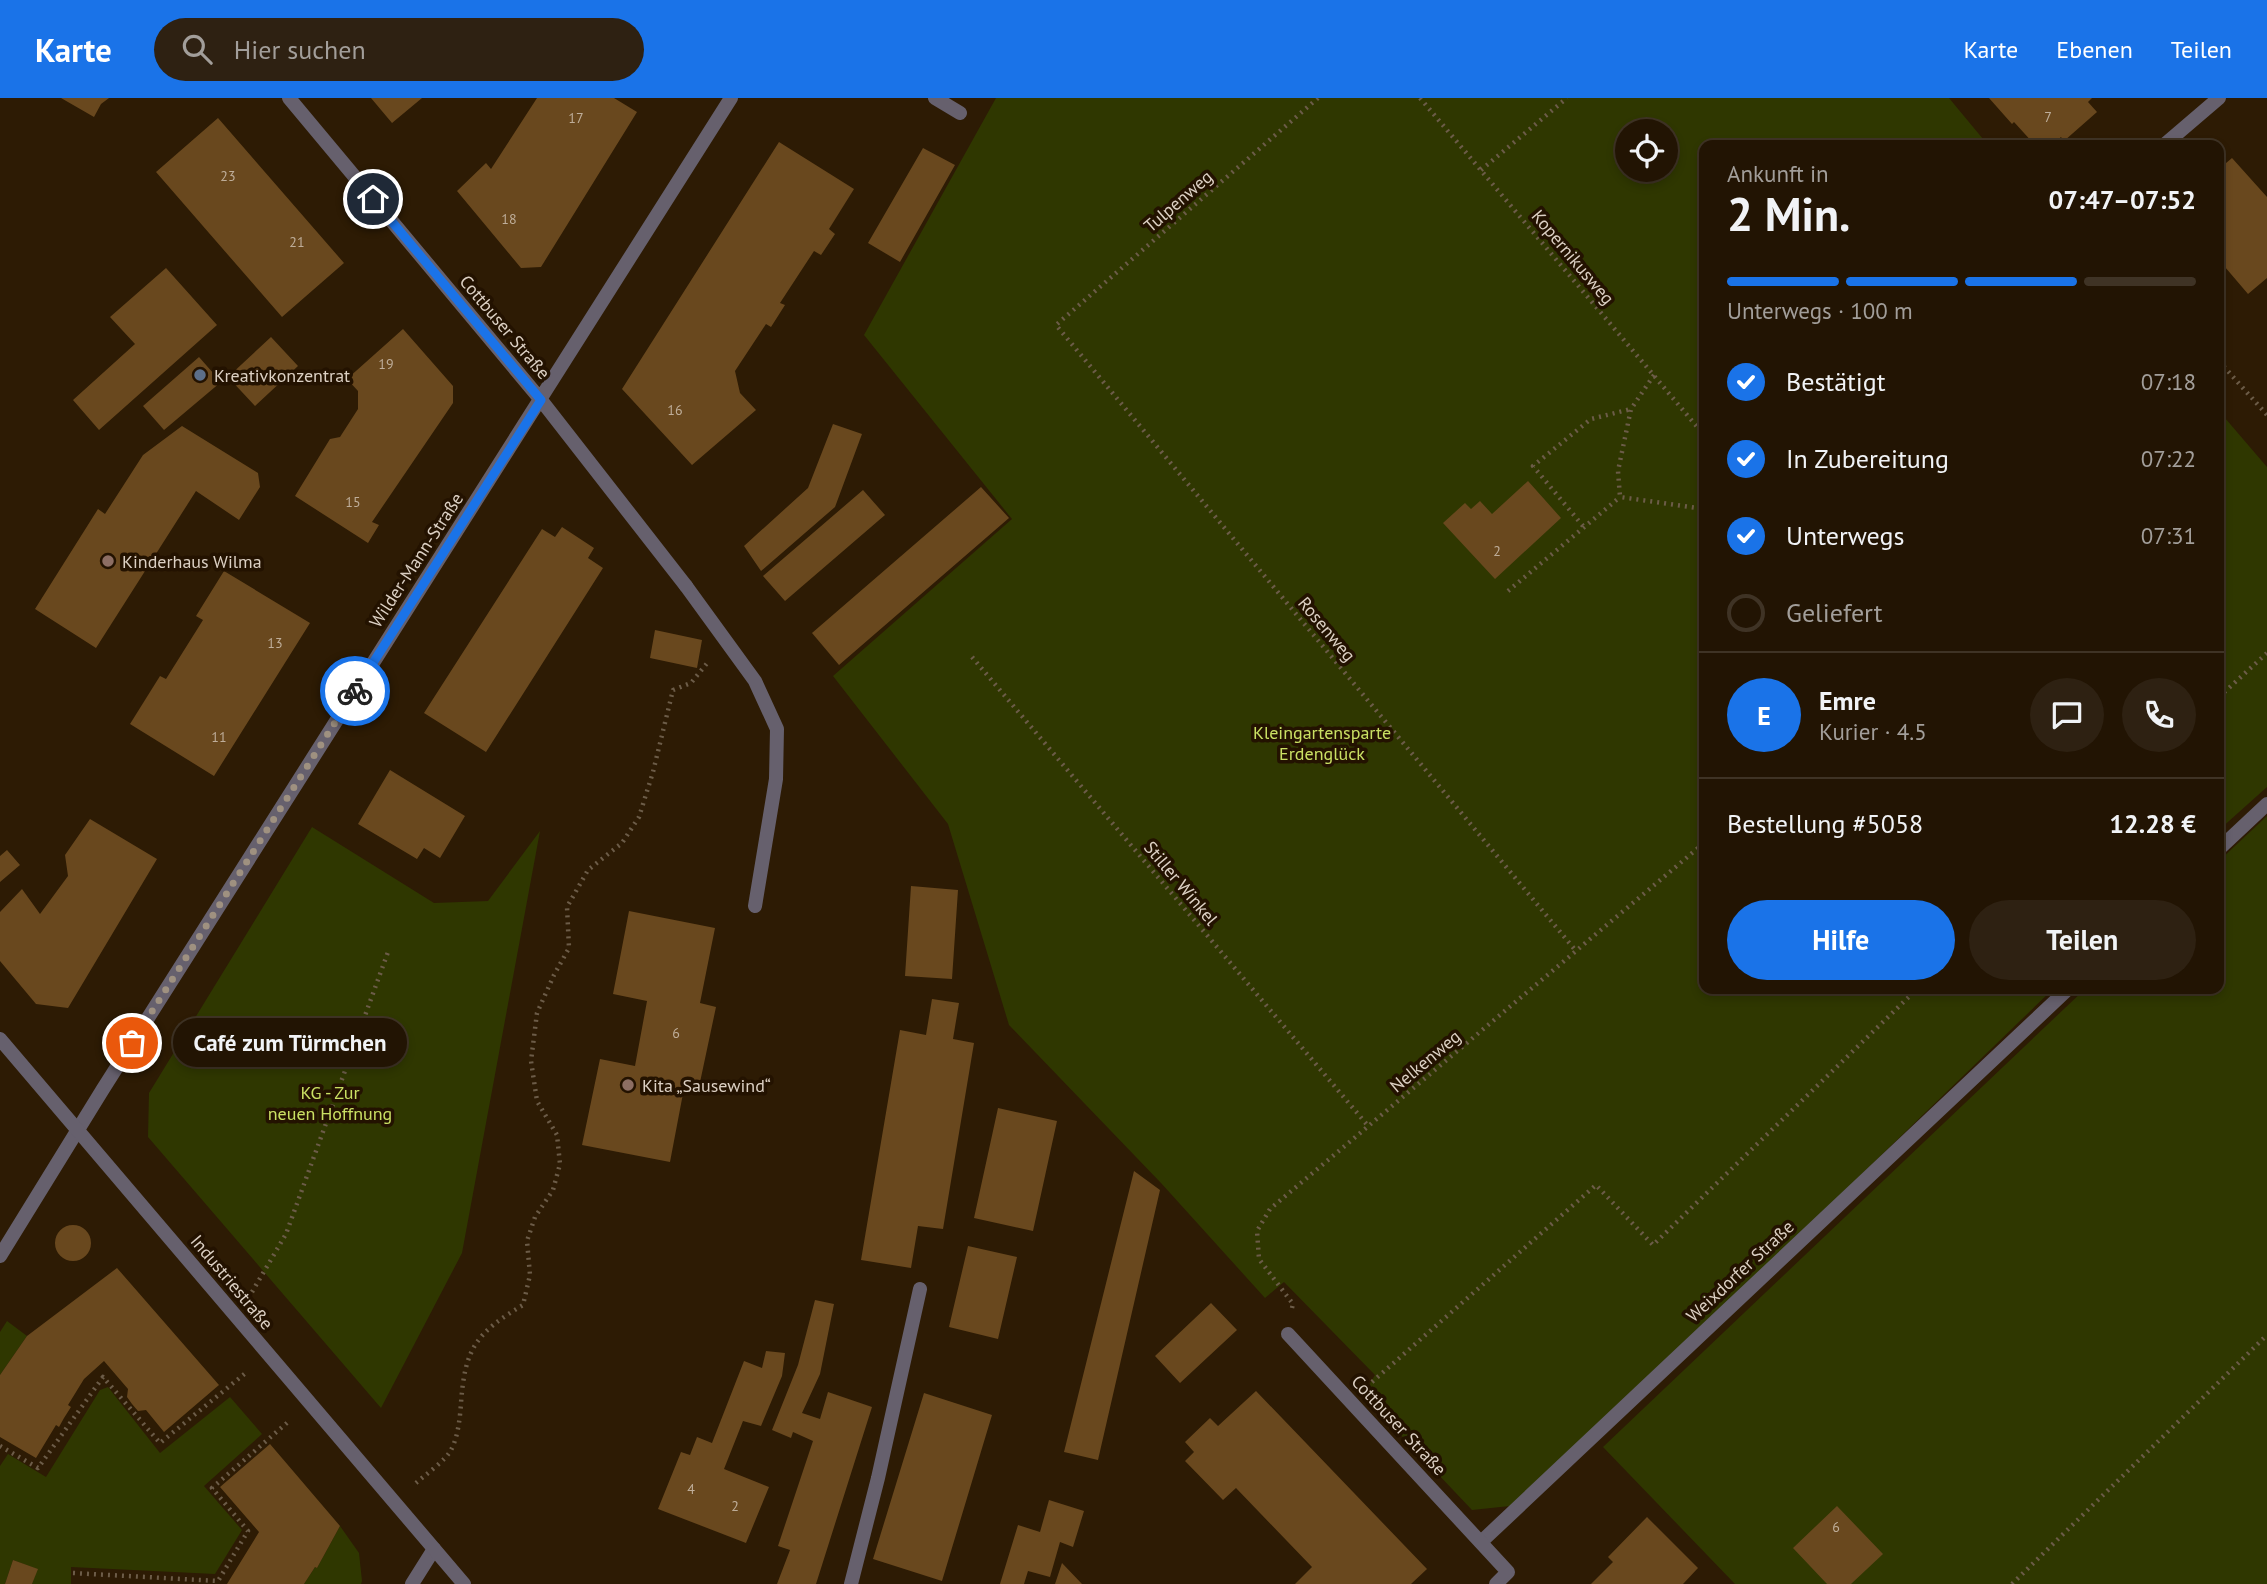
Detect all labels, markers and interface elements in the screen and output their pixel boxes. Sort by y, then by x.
search box [154,18,644,81]
text: Karte [35,28,112,71]
icon: search [178,30,216,68]
text: Hier suchen [234,33,366,66]
text: Karte [1964,34,2018,65]
text: Ebenen [2056,34,2133,65]
text: Teilen [2171,34,2232,65]
house number: 7 [2044,108,2052,126]
house number: 17 [568,109,584,127]
map controls [1615,119,1678,182]
button: locate [1615,119,1678,182]
text: Ankunft in [1727,159,1829,188]
street label: Tulpenweg [1139,165,1217,237]
house number: 23 [220,167,236,185]
pin [343,169,403,229]
icon: home [354,180,392,218]
text: 07:47–07:52 [2049,183,2196,216]
text: 2 Min. [1727,184,1850,244]
street label: Kopernikusweg [1527,205,1619,309]
house number: 18 [501,210,517,228]
house number: 21 [289,233,305,251]
street label: Cottbuser Straße [455,270,555,384]
text: Unterwegs · 100 m [1727,296,1913,325]
house number: 19 [378,355,394,373]
icon: check [1727,363,1765,401]
place label: Kreativkonzentrat [214,364,350,387]
text: Bestätigt [1786,365,1886,398]
marker: Kreativkonzentrat [192,367,208,383]
text: 07:18 [2141,367,2196,396]
house number: 16 [667,401,683,419]
icon: check [1727,440,1765,478]
text: In Zubereitung [1786,442,1949,475]
text: 07:22 [2141,444,2196,473]
street label: Wilder-Mann-Straße [364,488,468,632]
house number: 15 [345,493,361,511]
icon: check [1727,517,1765,555]
text: Unterwegs [1786,519,1904,552]
text: 07:31 [2141,521,2196,550]
house number: 2 [1493,542,1501,560]
place label: Kinderhaus Wilma [122,550,262,573]
marker: Kinderhaus Wilma [100,553,116,569]
street label: Rosenweg [1293,592,1361,666]
text: Geliefert [1786,596,1883,629]
house number: 13 [267,634,283,652]
courier [320,656,390,726]
icon: bike [336,672,374,710]
button: chat [2030,678,2104,752]
button: phone [2122,678,2196,752]
text: Emre [1819,684,1876,717]
text: E [1757,699,1771,732]
text: Kurier · 4.5 [1819,717,1927,746]
park label: Kleingartensparte Erdenglück [1253,721,1391,765]
house number: 11 [211,728,227,746]
text: Bestellung #5058 [1727,807,1923,840]
text: 12.28 € [2109,807,2196,840]
street label: Stiller Winkel [1139,836,1223,930]
button: Hilfe [1727,900,1955,980]
button: Teilen [1969,900,2196,980]
pin [102,1013,162,1073]
callout: Café zum Türmchen [174,1018,408,1068]
icon: bag [113,1024,151,1062]
house number: 6 [672,1024,680,1042]
street label: Nelkenweg [1385,1025,1465,1097]
text: Café zum Türmchen [194,1028,386,1057]
place label: Kita „Sausewind“ [642,1074,771,1097]
marker: Kita „Sausewind“ [620,1077,636,1093]
park label: KG - Zur neuen Hoffnung [268,1081,392,1125]
street label: Weixdorfer Straße [1681,1215,1799,1327]
street label: Industriestraße [186,1230,278,1334]
street label: Cottbuser Straße [1347,1370,1451,1480]
house number: 4 [687,1480,695,1498]
house number: 2 [731,1497,739,1515]
house number: 6 [1832,1518,1840,1536]

